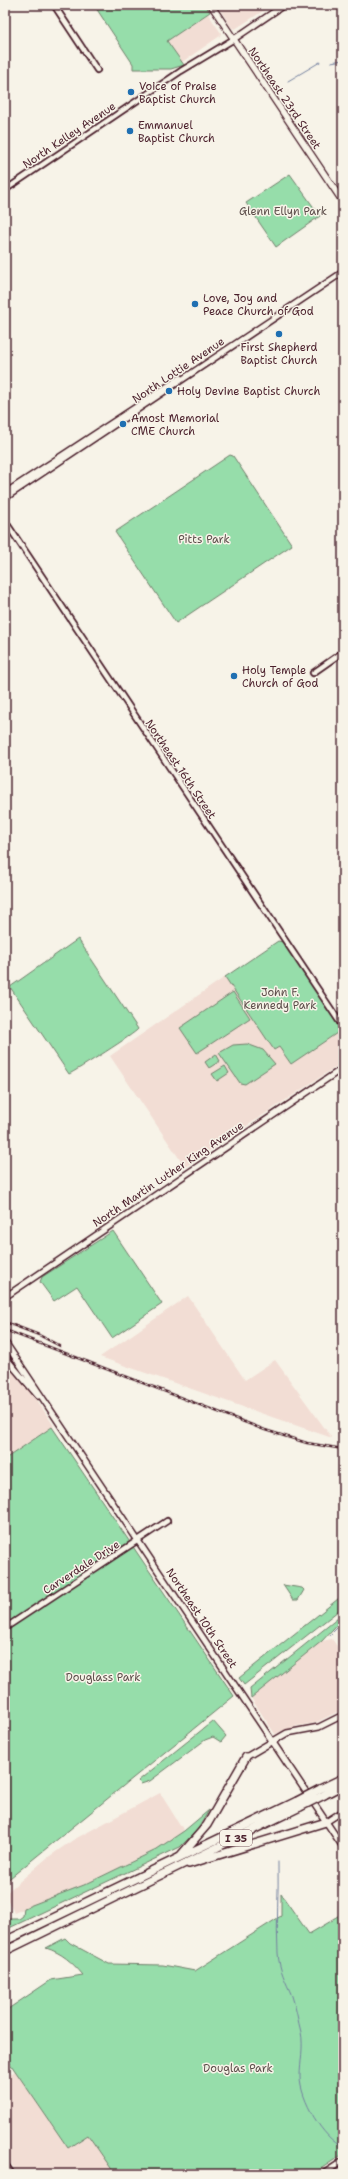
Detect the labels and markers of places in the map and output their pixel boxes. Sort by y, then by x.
place label: Voice of Praise Baptist Church [139,79,217,107]
marker: Voice of Praise Baptist Church [126,87,136,97]
place label: Emmanuel Baptist Church [138,118,215,146]
marker: Emmanuel Baptist Church [125,126,135,136]
place label: Love, Joy and Peace Church of God [203,291,314,319]
marker: Love, Joy and Peace Church of God [190,299,200,309]
marker: First Shepherd Baptist Church [274,329,284,339]
place label: First Shepherd Baptist Church [240,340,318,368]
place label: Holy Devine Baptist Church [177,384,320,399]
marker: Holy Devine Baptist Church [164,386,174,396]
place label: Amost Memorial CME Church [131,411,220,439]
marker: Amost Memorial CME Church [118,419,128,429]
place label: Holy Temple Church of God [242,663,319,691]
marker: Holy Temple Church of God [229,671,239,681]

